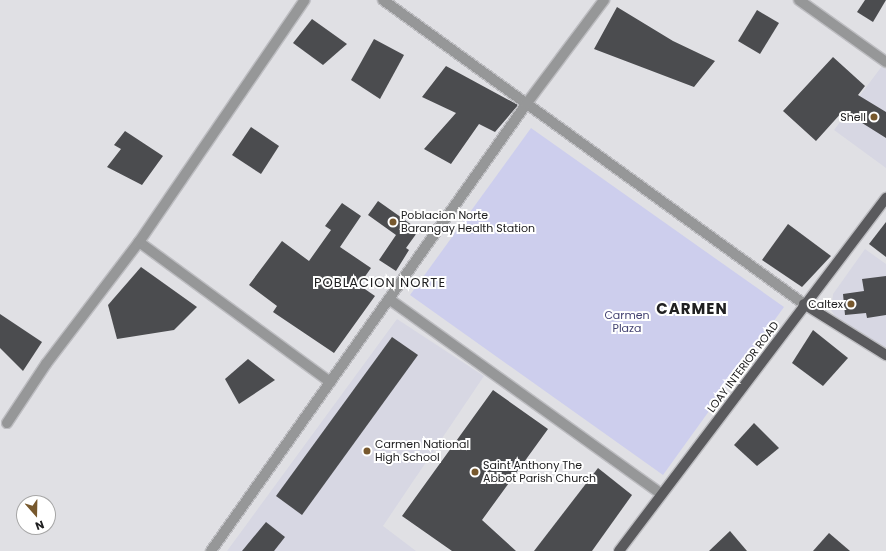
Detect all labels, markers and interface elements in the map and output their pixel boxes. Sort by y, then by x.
place label: Shell [840,110,866,124]
marker: Shell [869,112,879,122]
place label: Poblacion Norte Barangay Health Station [401,209,535,235]
marker: Poblacion Norte Barangay Health Station [388,217,398,227]
district label: POBLACION NORTE [314,275,446,291]
place label: Caltex [808,297,843,311]
marker: Caltex [846,299,856,309]
district label: CARMEN [656,300,728,318]
park label: Carmen Plaza [604,309,650,335]
street label: LOAY INTERIOR ROAD [705,319,781,415]
place label: Carmen National High School [375,438,469,464]
marker: Carmen National High School [362,446,372,456]
place label: Saint Anthony The Abbot Parish Church [483,459,596,485]
marker: Saint Anthony The Abbot Parish Church [470,467,480,477]
north arrow [16,495,56,535]
text: N [33,516,46,534]

